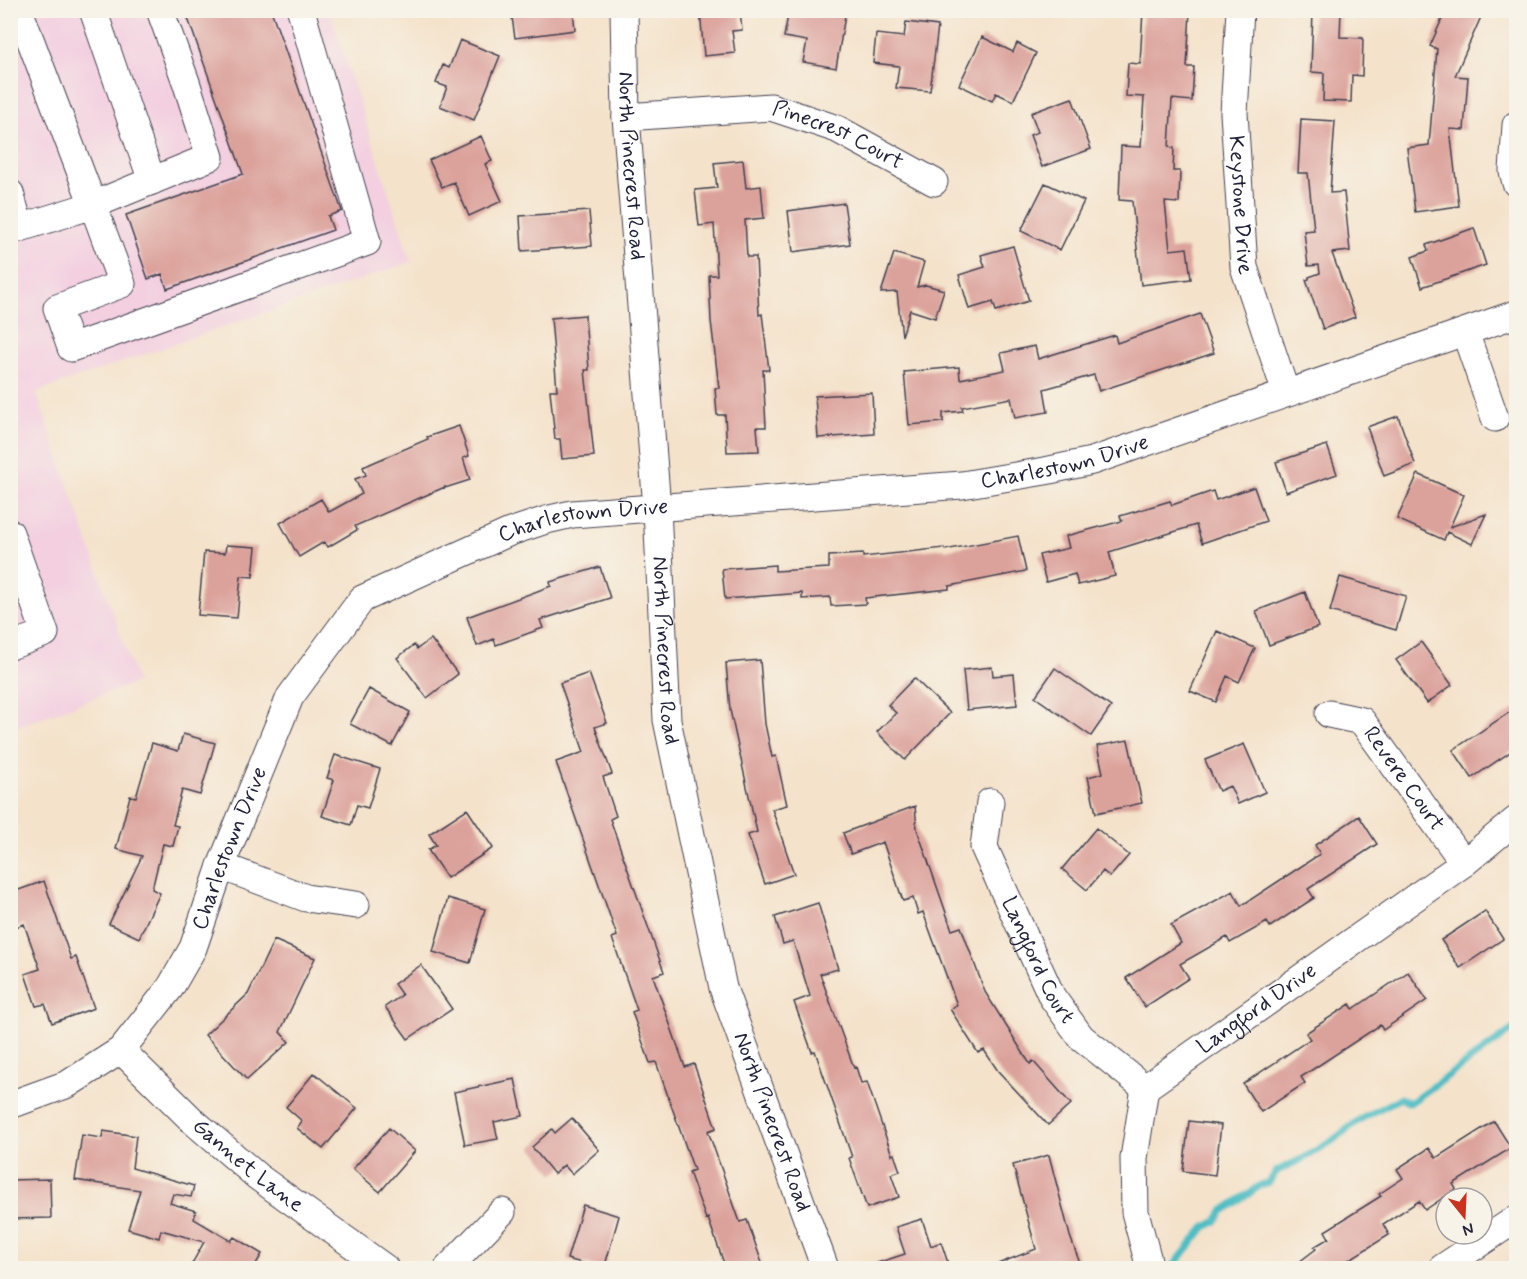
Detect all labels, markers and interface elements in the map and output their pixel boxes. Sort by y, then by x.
street label: North Pinecrest Road [611,71,651,261]
street label: Pinecrest Court [769,94,908,176]
street label: Keystone Drive [1221,134,1260,278]
street label: Charlestown Drive [978,428,1153,496]
street label: Charlestown Drive [494,493,669,549]
street label: North Pinecrest Road [645,556,686,747]
street label: Revere Court [1356,721,1451,837]
street label: Charlestown Drive [186,763,274,934]
street label: Langford Court [994,892,1081,1030]
street label: Langford Drive [1192,957,1323,1061]
street label: North Pinecrest Road [726,1029,817,1216]
street label: Gannet Lane [186,1112,309,1219]
north arrow [1434,1186,1494,1246]
text: N [1460,1217,1476,1240]

